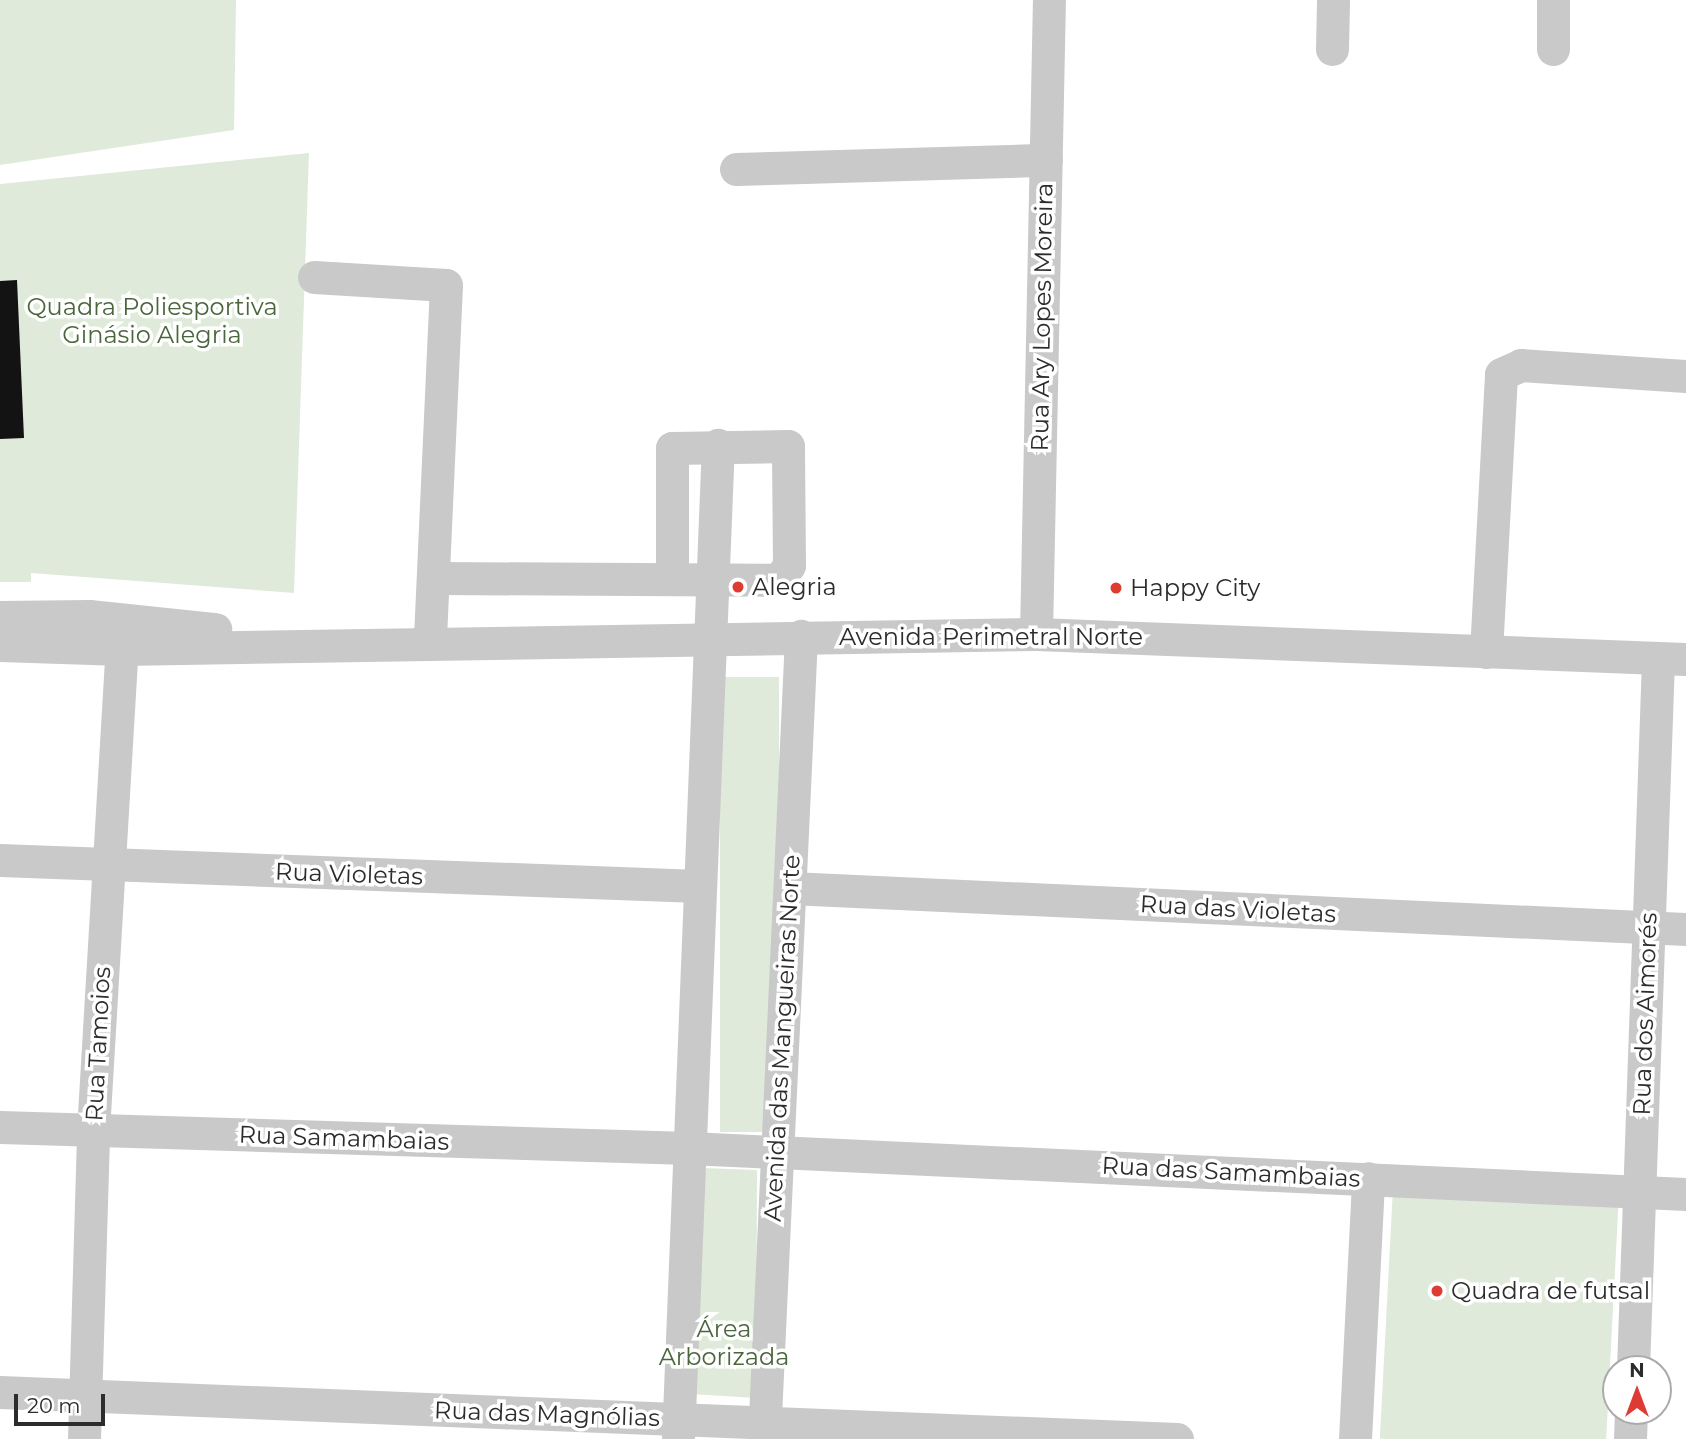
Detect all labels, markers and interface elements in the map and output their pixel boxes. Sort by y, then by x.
street label: Rua Ary Lopes Moreira [1025,182,1059,452]
park label: Quadra Poliesportiva Ginásio Alegria [26,293,278,349]
place label: Alegria [752,573,837,601]
place label: Happy City [1130,574,1260,602]
marker: Alegria [730,579,746,595]
marker: Happy City [1108,580,1124,596]
street label: Avenida Perimetral Norte [839,623,1143,651]
street label: Avenida das Mangueiras Norte [758,854,806,1222]
street label: Rua Violetas [275,857,423,891]
street label: Rua das Violetas [1139,889,1337,929]
street label: Rua dos Aimorés [1627,912,1663,1116]
street label: Rua Tamoios [80,966,116,1122]
street label: Rua Samambaias [238,1120,450,1156]
street label: Rua das Samambaias [1101,1151,1361,1193]
place label: Quadra de futsal [1451,1277,1650,1305]
marker: Quadra de futsal [1429,1283,1445,1299]
park label: Área Arborizada [659,1315,789,1371]
north arrow [1602,1355,1672,1425]
text: N [1629,1359,1645,1382]
scale bar [18,1380,108,1424]
text: 20 m [27,1393,81,1418]
street label: Rua das Magnólias [434,1396,660,1432]

